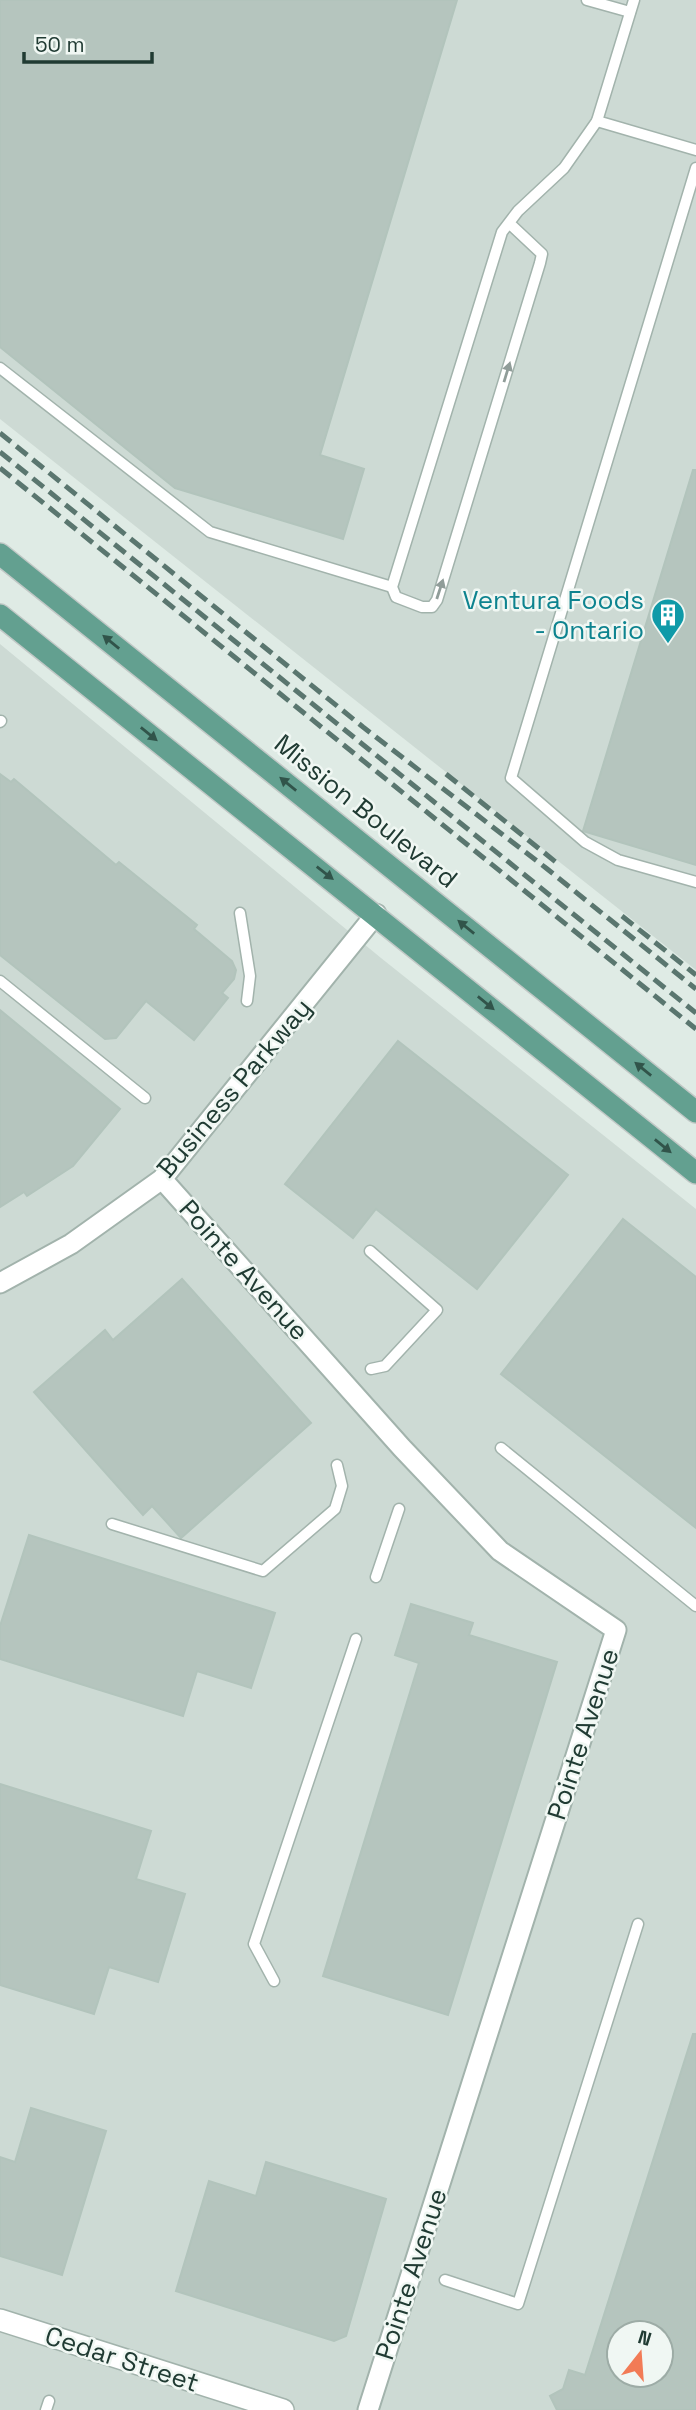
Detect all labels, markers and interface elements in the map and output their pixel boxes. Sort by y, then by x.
scale bar [24,21,152,65]
text: 50 m [35,31,85,58]
one-way arrow [502,361,512,382]
one-way arrow [435,579,446,600]
place label: Ventura Foods - Ontario [463,583,644,647]
building icon: Ventura Foods - Ontario [649,596,687,645]
one-way arrow [102,635,119,650]
one-way arrow [140,726,158,741]
street label: Mission Boulevard [267,727,465,895]
one-way arrow [280,777,298,792]
one-way arrow [315,866,333,881]
one-way arrow [457,919,475,934]
street label: Business Parkway [149,991,319,1185]
one-way arrow [478,995,495,1010]
one-way arrow [634,1062,652,1077]
one-way arrow [654,1139,672,1154]
street label: Pointe Avenue [172,1192,316,1348]
street label: Pointe Avenue [539,1644,627,1824]
street label: Pointe Avenue [367,2184,455,2364]
street label: Cedar Street [41,2318,203,2400]
north arrow [605,2319,675,2389]
text: N [635,2324,655,2352]

